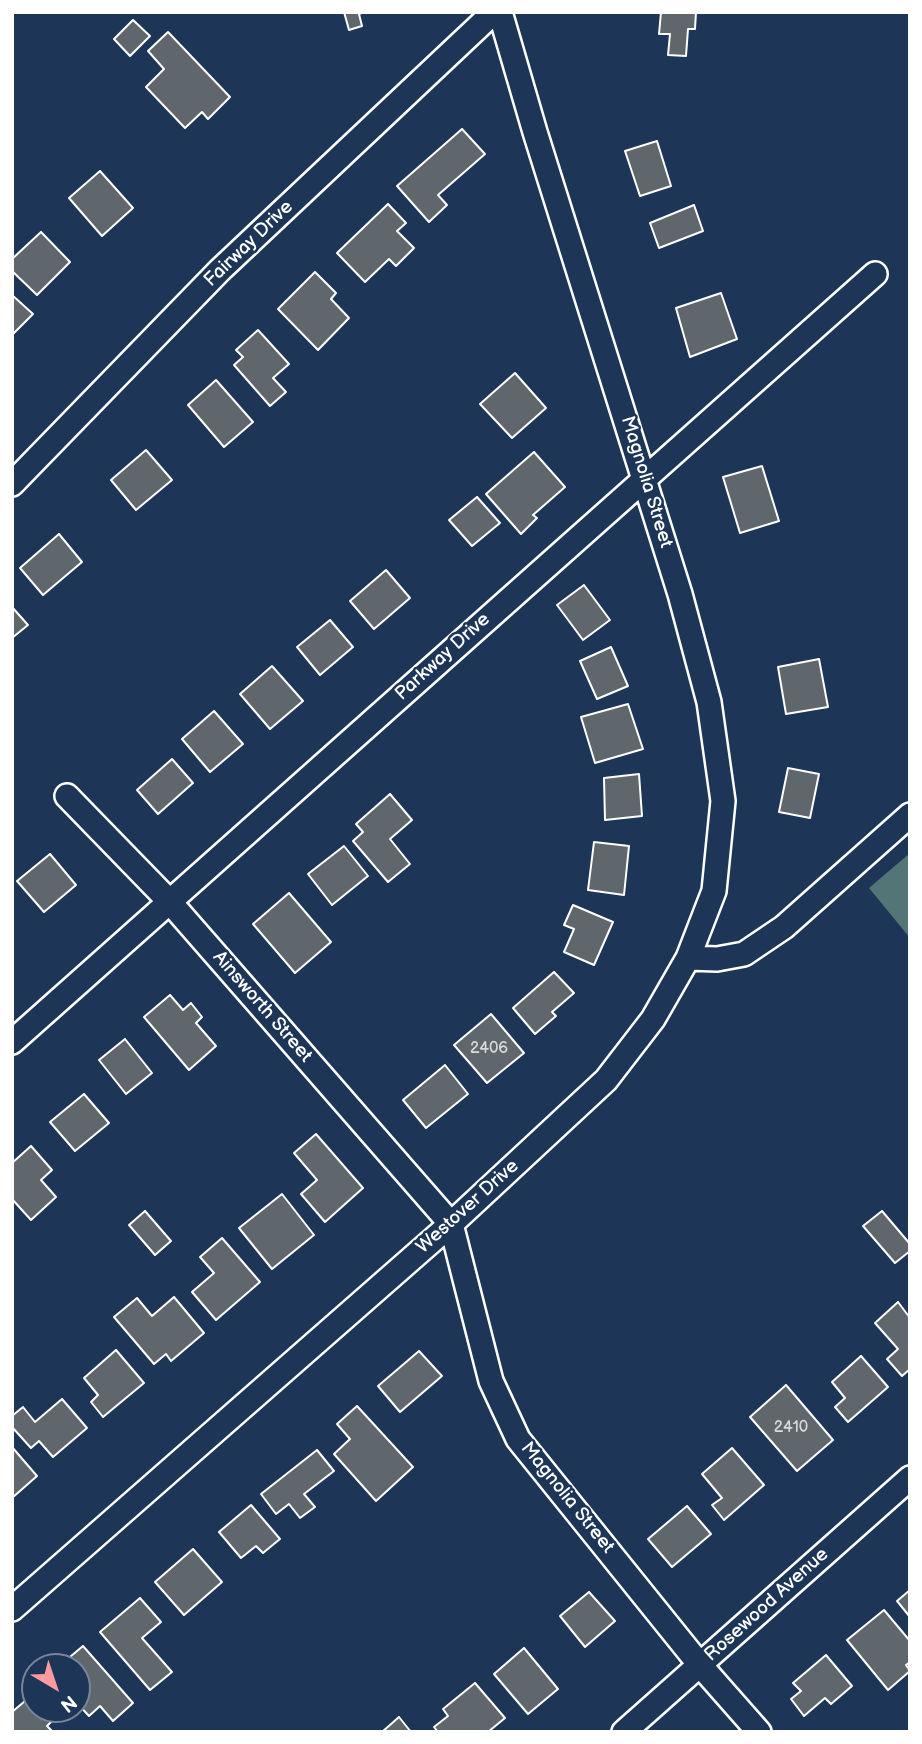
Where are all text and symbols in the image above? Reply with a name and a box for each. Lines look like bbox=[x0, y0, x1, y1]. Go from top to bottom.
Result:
street label: Fairway Drive bbox=[200, 196, 298, 292]
street label: Magnolia Street bbox=[615, 413, 677, 551]
street label: Parkway Drive bbox=[391, 608, 495, 706]
street label: Ainsworth Street bbox=[207, 947, 317, 1067]
house number: 2406 bbox=[470, 1039, 508, 1059]
street label: Westover Drive bbox=[412, 1155, 524, 1259]
house number: 2410 bbox=[774, 1418, 808, 1438]
street label: Magnolia Street bbox=[515, 1438, 619, 1558]
street label: Rosewood Avenue bbox=[700, 1543, 834, 1667]
north arrow bbox=[21, 1653, 91, 1723]
text: N bbox=[55, 1690, 81, 1717]

